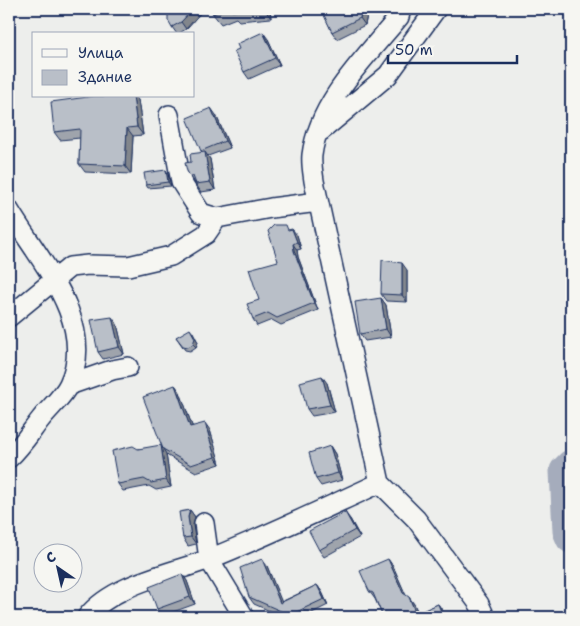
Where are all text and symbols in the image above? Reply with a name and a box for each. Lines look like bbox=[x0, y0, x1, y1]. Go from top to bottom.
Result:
legend bbox=[32, 32, 195, 98]
scale bar bbox=[388, 32, 516, 64]
text: 50 m bbox=[395, 40, 433, 60]
text: Улица bbox=[78, 43, 124, 63]
text: Здание bbox=[78, 67, 132, 87]
north arrow bbox=[32, 544, 82, 594]
text: С bbox=[42, 547, 59, 567]

